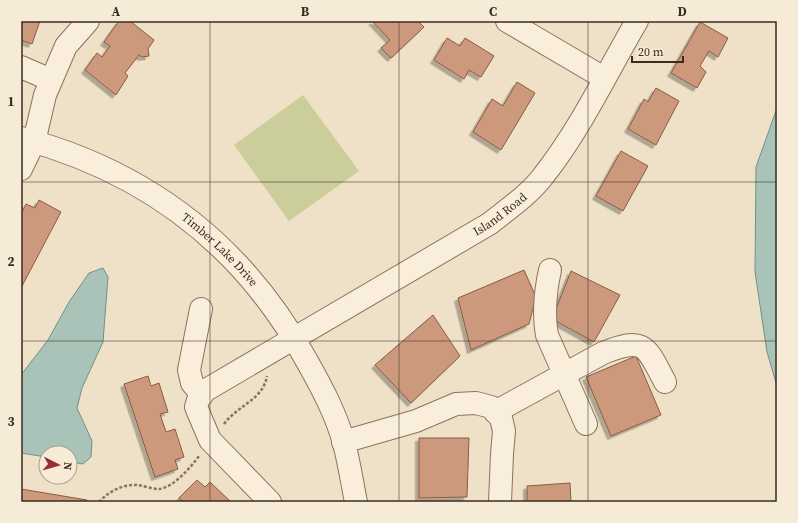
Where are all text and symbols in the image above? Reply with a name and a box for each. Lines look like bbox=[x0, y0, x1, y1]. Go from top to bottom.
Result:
text: A bbox=[112, 3, 121, 20]
text: B bbox=[301, 3, 310, 20]
text: C bbox=[489, 3, 497, 20]
text: D bbox=[677, 3, 687, 20]
scale bar bbox=[632, 38, 683, 64]
text: 20 m bbox=[638, 44, 664, 60]
text: 1 bbox=[7, 93, 15, 110]
street label: Island Road bbox=[470, 189, 530, 240]
street label: Timber Lake Drive bbox=[178, 209, 261, 290]
text: 2 bbox=[7, 253, 15, 270]
text: 3 bbox=[7, 413, 15, 430]
north arrow bbox=[38, 445, 78, 485]
text: N bbox=[60, 461, 75, 471]

